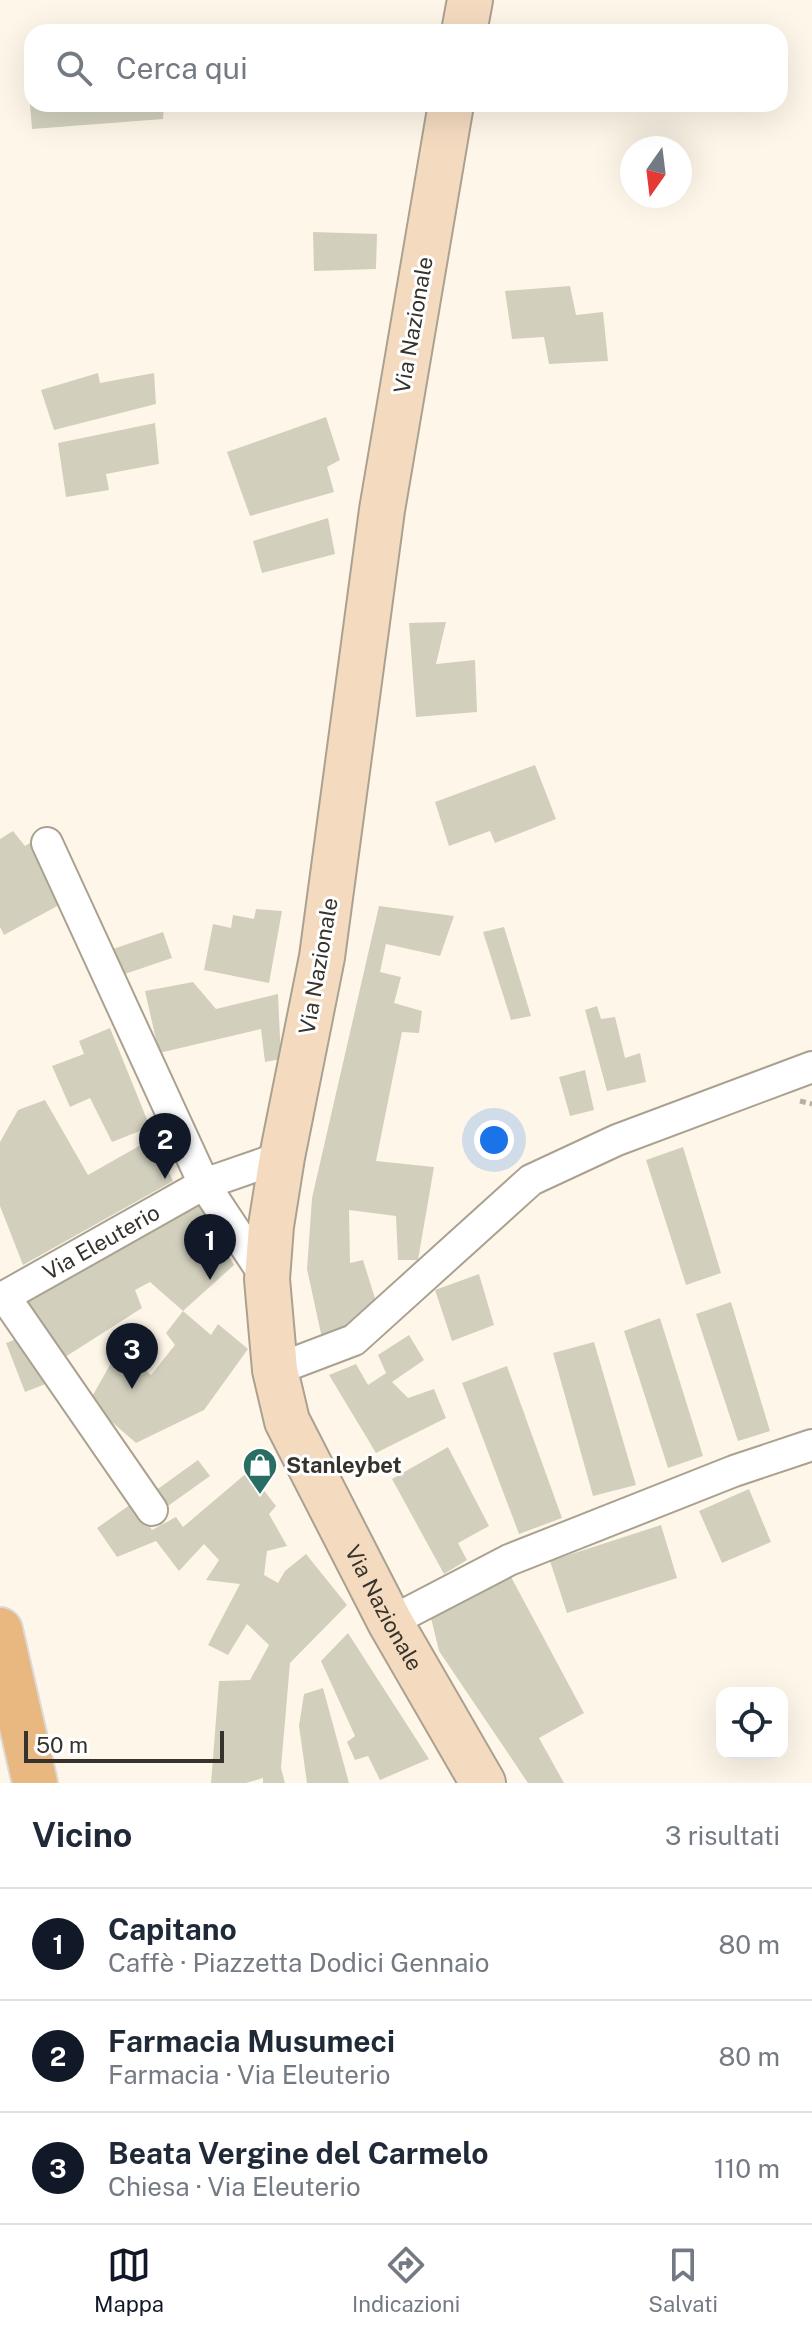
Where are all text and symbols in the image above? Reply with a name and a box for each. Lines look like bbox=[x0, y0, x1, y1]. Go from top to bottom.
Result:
search box bbox=[24, 24, 788, 112]
icon: search bbox=[52, 46, 96, 90]
text: Cerca qui bbox=[116, 50, 248, 86]
north arrow bbox=[620, 136, 692, 208]
street label: Via Nazionale bbox=[388, 255, 438, 395]
street label: Via Nazionale bbox=[293, 896, 343, 1036]
pin: 2 bbox=[139, 1113, 191, 1179]
your location bbox=[474, 1120, 514, 1160]
street label: Via Eleuterio bbox=[38, 1199, 164, 1285]
pin: 1 bbox=[184, 1214, 236, 1280]
pin: 3 bbox=[106, 1323, 158, 1389]
shop icon: Stanleybet bbox=[241, 1446, 279, 1496]
place label: Stanleybet bbox=[286, 1452, 402, 1478]
street label: Via Nazionale bbox=[340, 1541, 428, 1675]
map controls bbox=[716, 1687, 788, 1759]
button: locate bbox=[716, 1687, 788, 1759]
scale bar bbox=[24, 1727, 224, 1763]
text: 50 m bbox=[36, 1732, 88, 1758]
text: Vicino bbox=[32, 1815, 132, 1855]
text: 3 risultati bbox=[665, 1820, 780, 1851]
text: Capitano bbox=[108, 1911, 237, 1947]
text: 1 bbox=[52, 1929, 64, 1960]
text: 80 m bbox=[719, 1929, 780, 1960]
text: Caffè · Piazzetta Dodici Gennaio bbox=[108, 1947, 489, 1978]
text: Farmacia Musumeci bbox=[108, 2023, 395, 2059]
text: 2 bbox=[50, 2041, 66, 2072]
text: 80 m bbox=[719, 2041, 780, 2072]
text: Farmacia · Via Eleuterio bbox=[108, 2059, 390, 2090]
text: Beata Vergine del Carmelo bbox=[108, 2135, 489, 2171]
text: 3 bbox=[49, 2153, 67, 2184]
text: 110 m bbox=[714, 2153, 780, 2184]
text: Chiesa · Via Eleuterio bbox=[108, 2171, 361, 2202]
tab: Mappa bbox=[94, 2243, 164, 2317]
tab: Indicazioni bbox=[352, 2243, 460, 2317]
tab: Salvati bbox=[648, 2243, 718, 2317]

